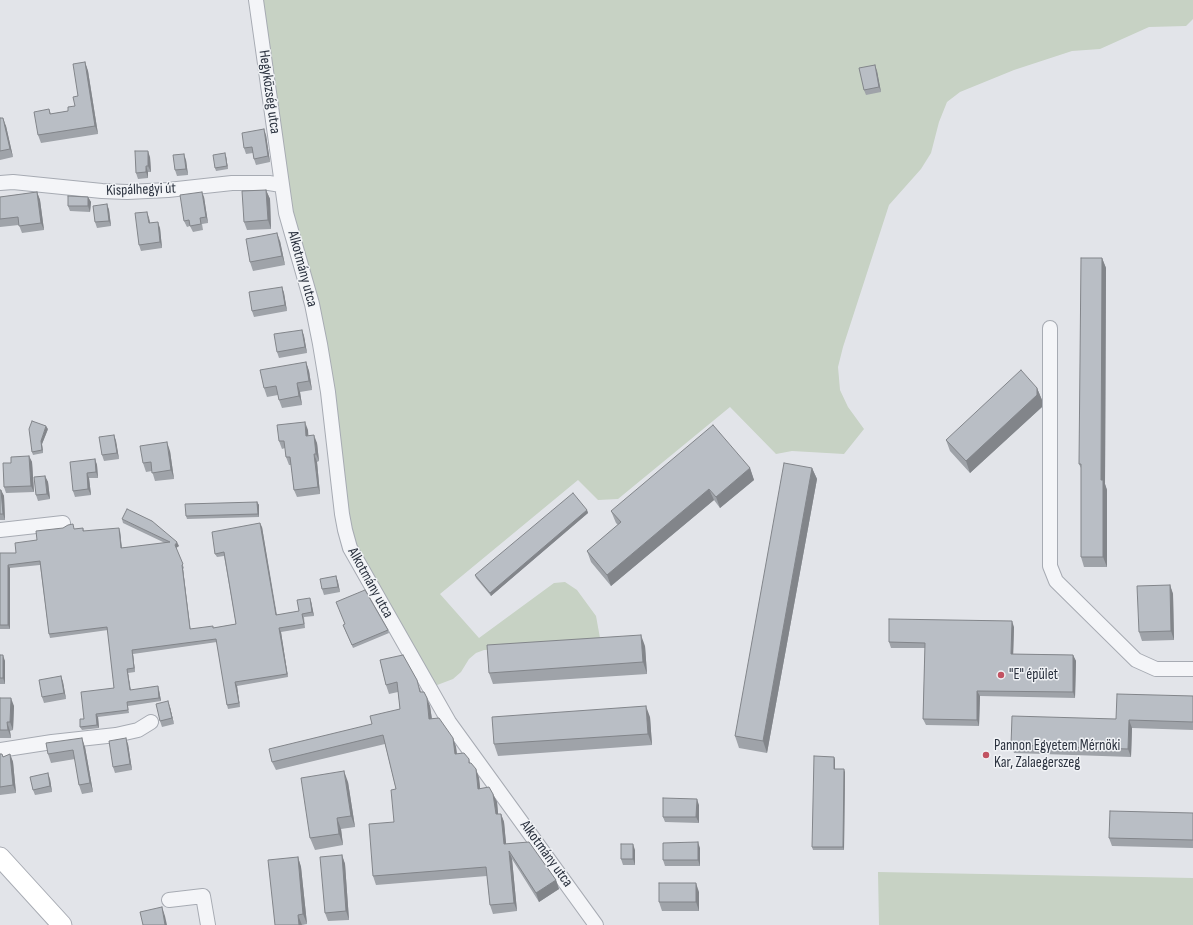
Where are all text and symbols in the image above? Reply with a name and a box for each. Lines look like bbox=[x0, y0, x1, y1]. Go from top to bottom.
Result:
street label: Hegyközség utca bbox=[254, 49, 284, 135]
street label: Kispálhegyi út bbox=[106, 180, 176, 200]
street label: Alkotmány utca bbox=[283, 229, 321, 309]
street label: Alkotmány utca bbox=[343, 545, 397, 621]
place label: "E" épület bbox=[1009, 666, 1058, 684]
marker: "E" épület bbox=[996, 670, 1006, 680]
place label: Pannon Egyetem Mérnöki Kar, Zalaegerszeg bbox=[994, 737, 1120, 772]
marker: Pannon Egyetem Mérnöki Kar, Zalaegerszeg bbox=[981, 750, 991, 760]
street label: Alkotmány utca bbox=[516, 817, 576, 891]

